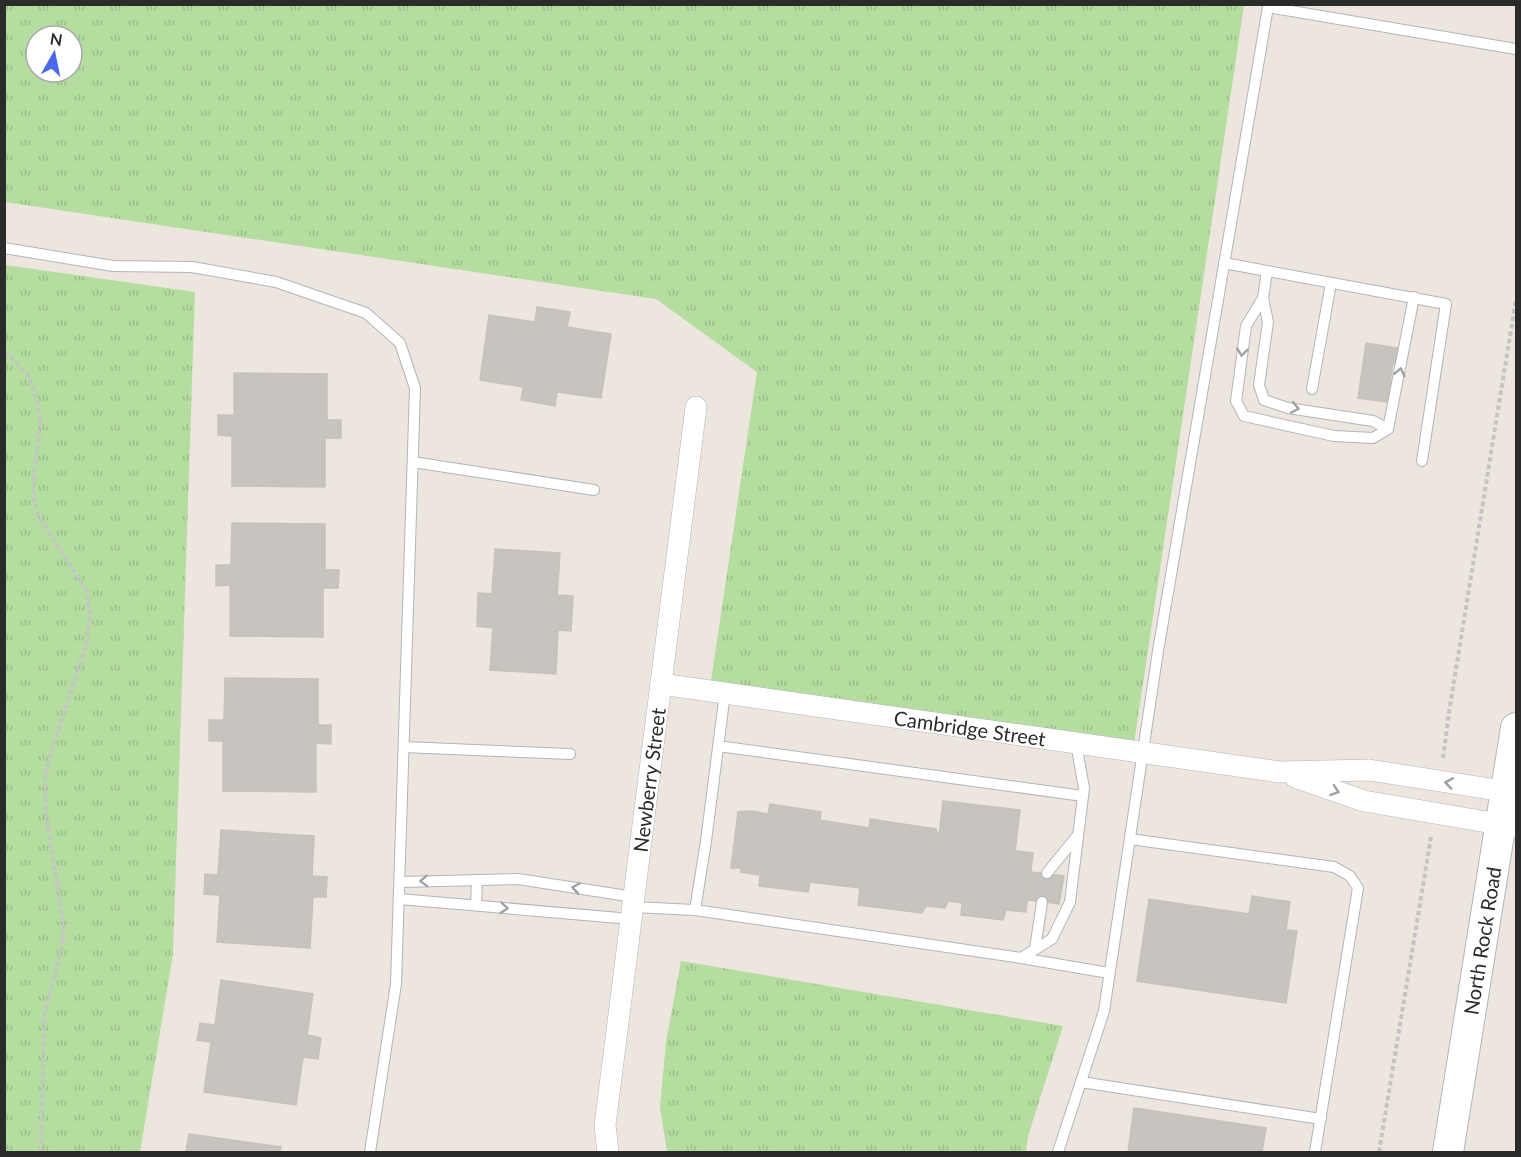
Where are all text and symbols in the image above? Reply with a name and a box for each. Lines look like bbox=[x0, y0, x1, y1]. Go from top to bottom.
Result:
north arrow bbox=[24, 24, 84, 84]
text: N bbox=[49, 28, 64, 49]
one-way arrow bbox=[1237, 347, 1249, 356]
one-way arrow bbox=[1393, 367, 1406, 377]
one-way arrow bbox=[1289, 401, 1299, 414]
street label: Cambridge Street bbox=[893, 705, 1047, 751]
street label: Newberry Street bbox=[628, 706, 670, 853]
one-way arrow bbox=[1444, 777, 1453, 789]
one-way arrow bbox=[1329, 784, 1340, 796]
street label: North Rock Road bbox=[1458, 865, 1506, 1016]
one-way arrow bbox=[420, 875, 429, 887]
one-way arrow bbox=[571, 882, 581, 894]
one-way arrow bbox=[500, 901, 509, 914]

